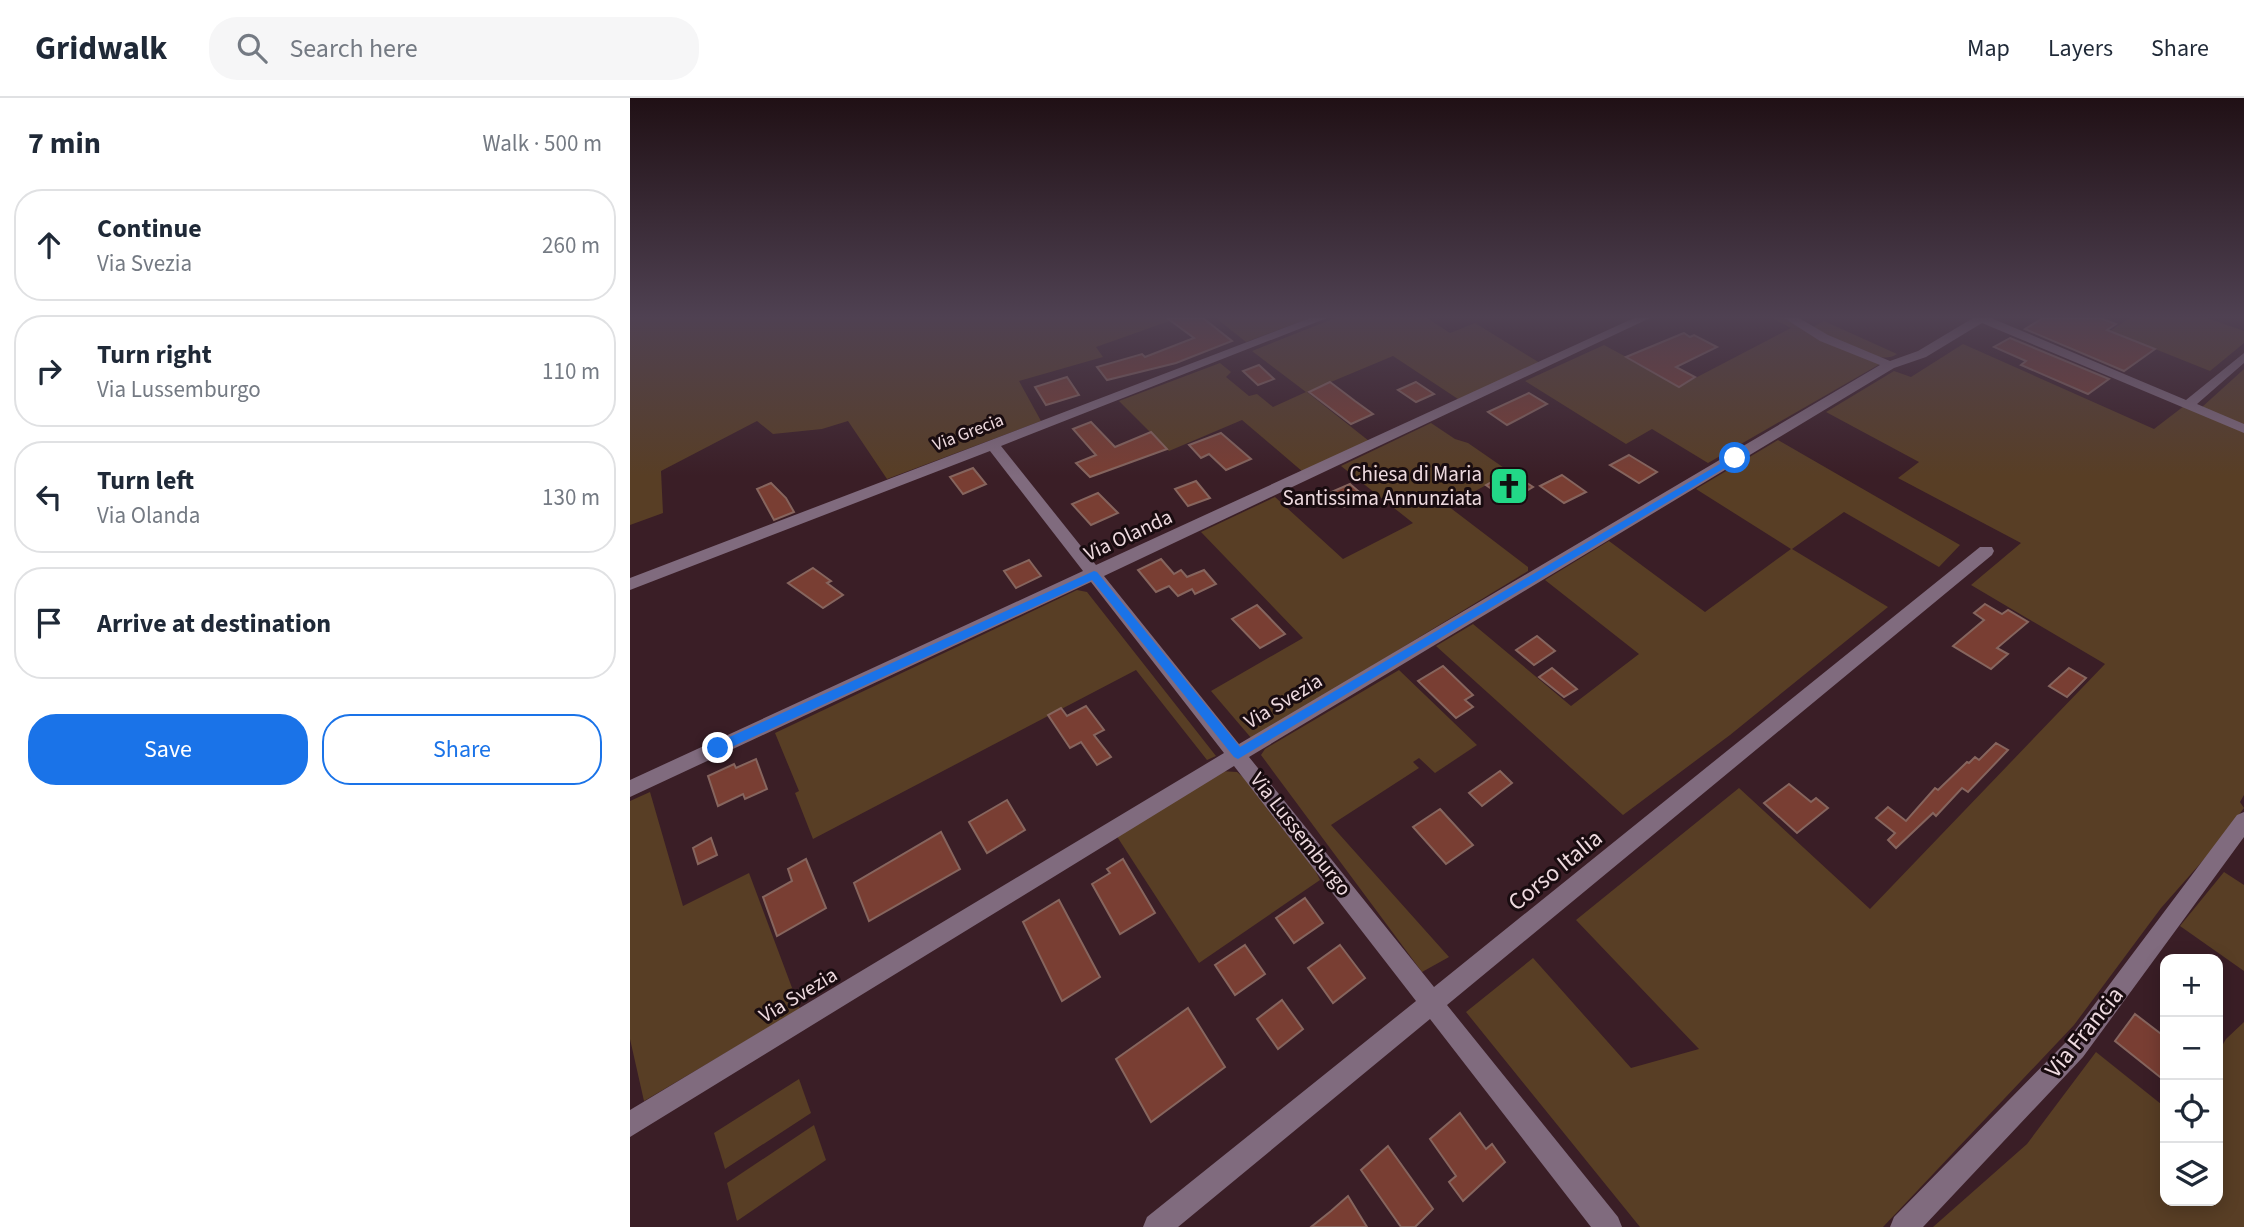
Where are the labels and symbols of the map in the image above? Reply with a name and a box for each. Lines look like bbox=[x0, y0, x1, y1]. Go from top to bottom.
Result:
street label: Via Grecia bbox=[929, 408, 1007, 457]
route start bbox=[1719, 442, 1750, 473]
place label: Chiesa di Maria Santissima Annunziata bbox=[1283, 459, 1482, 513]
church icon: Chiesa di Maria Santissima Annunziata bbox=[1488, 465, 1530, 507]
street label: Via Olanda bbox=[1079, 501, 1177, 569]
street label: Via Svezia bbox=[1238, 666, 1328, 736]
route end bbox=[702, 732, 733, 763]
street label: Via Lussemburgo bbox=[1243, 766, 1359, 902]
street label: Corso Italia bbox=[1500, 821, 1610, 920]
street label: Via Svezia bbox=[753, 960, 843, 1030]
street label: Via Francia bbox=[2037, 979, 2132, 1085]

